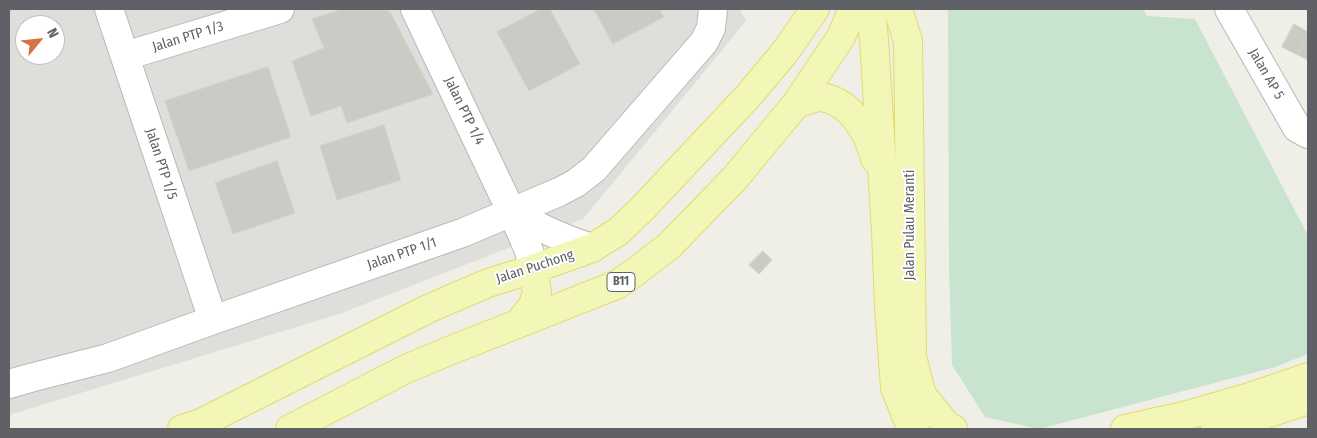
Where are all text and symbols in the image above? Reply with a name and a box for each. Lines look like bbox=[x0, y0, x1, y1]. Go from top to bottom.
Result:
north arrow bbox=[15, 15, 65, 65]
street label: Jalan PTP 1/3 bbox=[150, 18, 226, 56]
text: N bbox=[43, 25, 62, 41]
street label: Jalan AP 5 bbox=[1245, 46, 1287, 102]
street label: Jalan PTP 1/4 bbox=[440, 74, 488, 148]
street label: Jalan PTP 1/5 bbox=[142, 126, 180, 202]
street label: Jalan Pulau Meranti bbox=[902, 170, 918, 280]
street label: Jalan PTP 1/1 bbox=[365, 234, 439, 274]
street label: Jalan Puchong bbox=[494, 247, 576, 287]
road number: B11 bbox=[607, 272, 635, 292]

